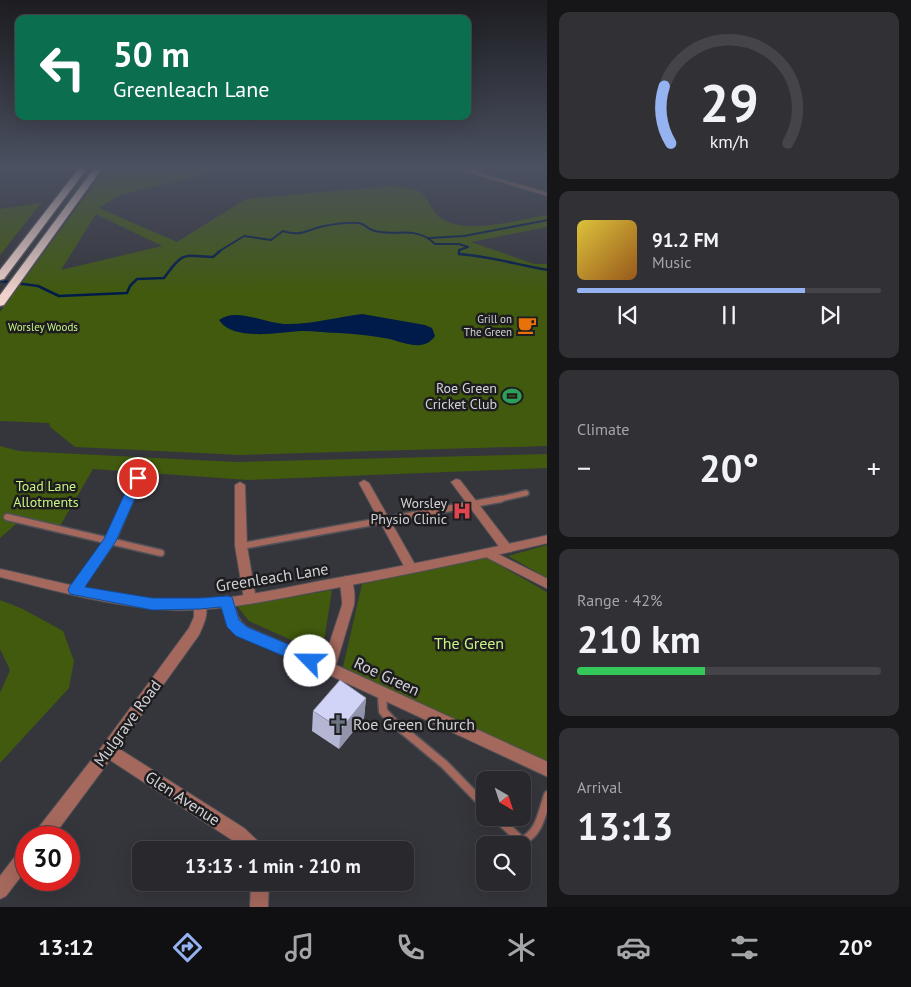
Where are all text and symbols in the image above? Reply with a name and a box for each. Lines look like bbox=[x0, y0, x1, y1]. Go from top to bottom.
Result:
text: 50 m bbox=[113, 31, 190, 77]
icon: left bbox=[30, 35, 95, 100]
text: 29 bbox=[700, 69, 758, 136]
text: Greenleach Lane bbox=[113, 75, 270, 103]
text: km/h bbox=[709, 130, 749, 153]
text: 91.2 FM bbox=[652, 228, 719, 252]
text: Music bbox=[652, 252, 692, 272]
icon: previous bbox=[614, 301, 642, 329]
icon: pause bbox=[715, 301, 743, 329]
icon: next bbox=[816, 301, 844, 329]
place label: Grill on The Green bbox=[464, 312, 512, 339]
cafe icon: Grill on The Green bbox=[516, 314, 538, 336]
park label: Worsley Woods bbox=[8, 320, 78, 334]
place label: Roe Green Cricket Club bbox=[425, 379, 497, 413]
sports icon: Roe Green Cricket Club bbox=[501, 385, 523, 407]
text: Climate bbox=[577, 419, 629, 439]
text: 20° bbox=[699, 443, 759, 492]
text: − bbox=[577, 449, 591, 486]
text: + bbox=[867, 449, 881, 486]
pin bbox=[117, 457, 159, 499]
icon: arrive bbox=[124, 464, 152, 492]
park label: Toad Lane Allotments bbox=[13, 477, 79, 511]
place label: Worsley Physio Clinic bbox=[371, 494, 447, 528]
hospital icon: Worsley Physio Clinic bbox=[451, 500, 473, 522]
street label: Greenleach Lane bbox=[214, 558, 330, 596]
text: Range · 42% bbox=[577, 590, 662, 610]
text: 210 km bbox=[577, 614, 701, 663]
park label: The Green bbox=[434, 633, 504, 653]
position arrow bbox=[283, 634, 335, 686]
street label: Roe Green bbox=[351, 652, 423, 700]
street label: Mulgrave Road bbox=[89, 676, 165, 770]
church icon: Roe Green Church bbox=[327, 713, 349, 735]
place label: Roe Green Church bbox=[353, 714, 475, 734]
street label: Glen Avenue bbox=[142, 766, 224, 830]
north arrow bbox=[476, 771, 531, 826]
map controls bbox=[476, 771, 531, 891]
text: Arrival bbox=[577, 777, 622, 797]
text: 13:13 bbox=[577, 801, 673, 850]
speed limit sign: 30 bbox=[15, 826, 80, 891]
button: search bbox=[476, 836, 531, 891]
text: 13:13 · 1 min · 210 m bbox=[185, 854, 361, 878]
icon: directions bbox=[170, 930, 205, 965]
icon: music bbox=[282, 930, 317, 965]
icon: phone bbox=[393, 930, 428, 965]
icon: climate bbox=[504, 930, 539, 965]
icon: car bbox=[616, 930, 651, 965]
icon: filters bbox=[727, 930, 762, 965]
text: 13:12 bbox=[38, 933, 94, 961]
text: 20° bbox=[838, 933, 873, 961]

